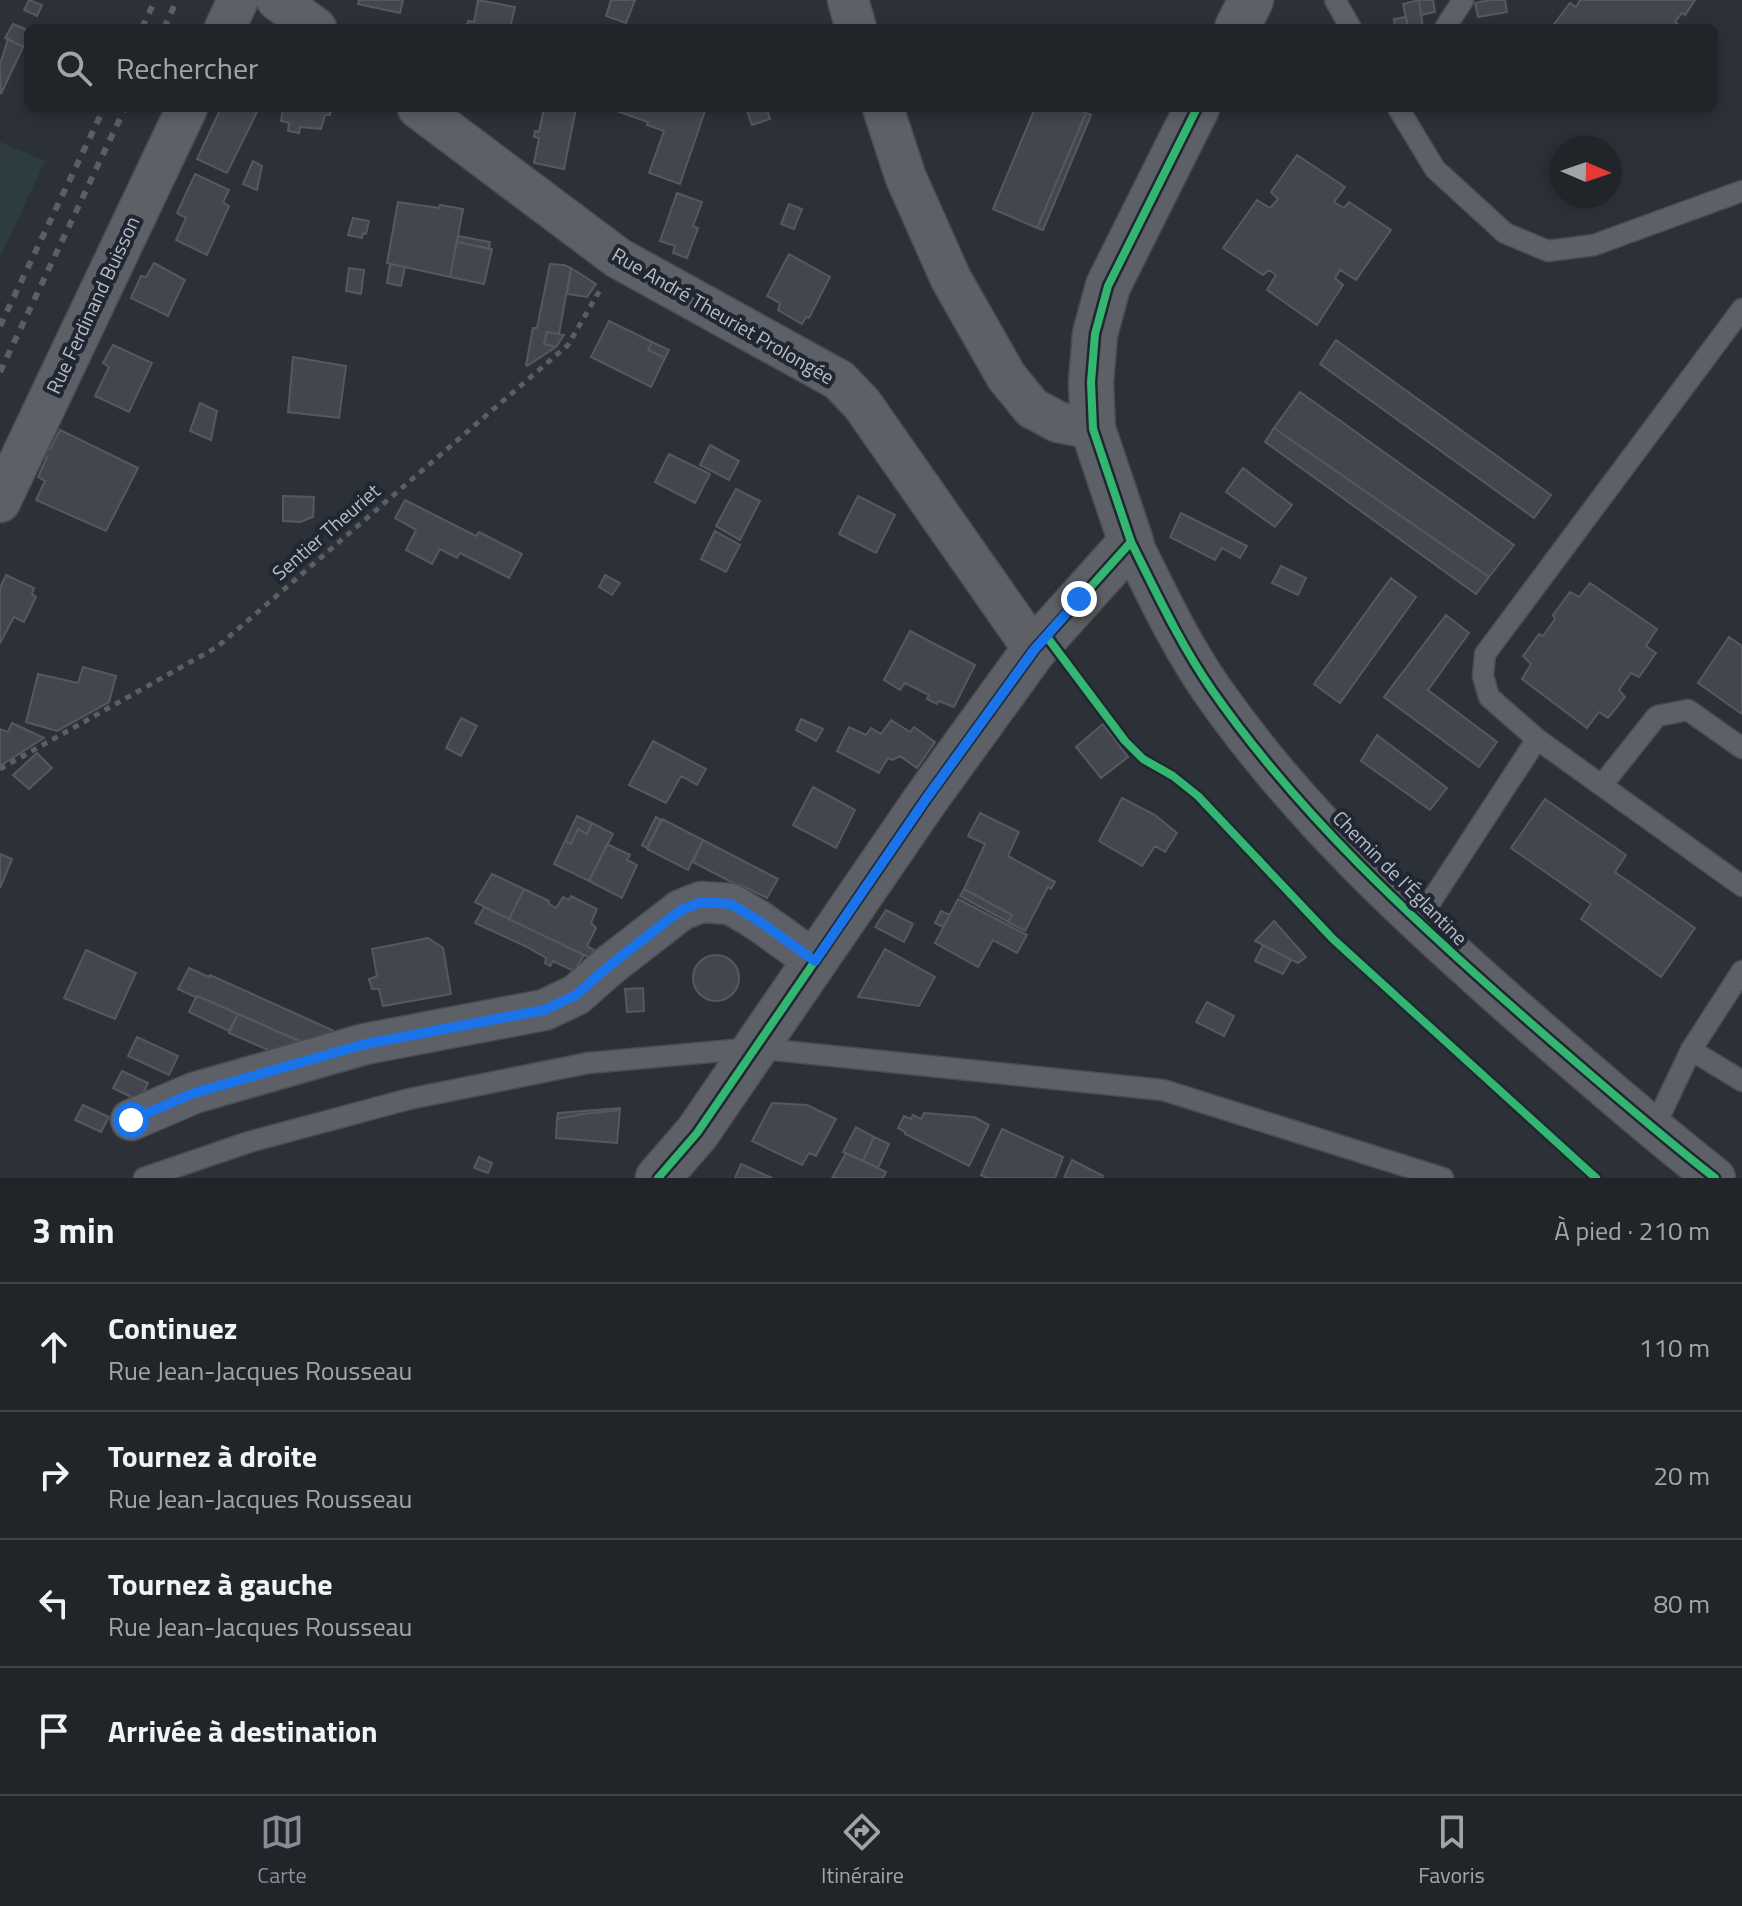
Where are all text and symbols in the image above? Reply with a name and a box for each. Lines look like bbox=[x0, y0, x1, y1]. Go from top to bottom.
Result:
search box bbox=[24, 24, 1718, 112]
text: Rechercher bbox=[116, 45, 259, 91]
icon: search bbox=[52, 46, 96, 90]
north arrow bbox=[1550, 136, 1622, 208]
street label: Rue Ferdinand Buisson bbox=[38, 211, 147, 399]
street label: Rue André Theuriet Prolongée bbox=[606, 239, 840, 392]
street label: Sentier Theuriet bbox=[265, 476, 387, 588]
route end bbox=[1061, 581, 1097, 617]
street label: Chemin de l'Églantine bbox=[1326, 803, 1475, 952]
route start bbox=[113, 1102, 149, 1138]
text: 3 min bbox=[32, 1204, 115, 1256]
text: À pied · 210 m bbox=[1554, 1211, 1710, 1250]
text: Continuez bbox=[108, 1305, 237, 1351]
icon: ahead bbox=[32, 1325, 76, 1369]
text: 110 m bbox=[1639, 1328, 1710, 1367]
text: Rue Jean-Jacques Rousseau bbox=[108, 1351, 412, 1390]
text: Tournez à droite bbox=[108, 1433, 317, 1479]
icon: right bbox=[32, 1453, 76, 1497]
text: 20 m bbox=[1653, 1456, 1710, 1495]
text: Rue Jean-Jacques Rousseau bbox=[108, 1479, 412, 1518]
text: Tournez à gauche bbox=[108, 1561, 333, 1607]
icon: left bbox=[32, 1581, 76, 1625]
text: 80 m bbox=[1653, 1584, 1710, 1623]
text: Rue Jean-Jacques Rousseau bbox=[108, 1607, 412, 1646]
text: Arrivée à destination bbox=[108, 1708, 378, 1754]
icon: arrive bbox=[32, 1709, 76, 1753]
tab: Carte bbox=[257, 1810, 307, 1892]
tab: Itinéraire bbox=[821, 1810, 904, 1892]
tab: Favoris bbox=[1418, 1810, 1485, 1892]

